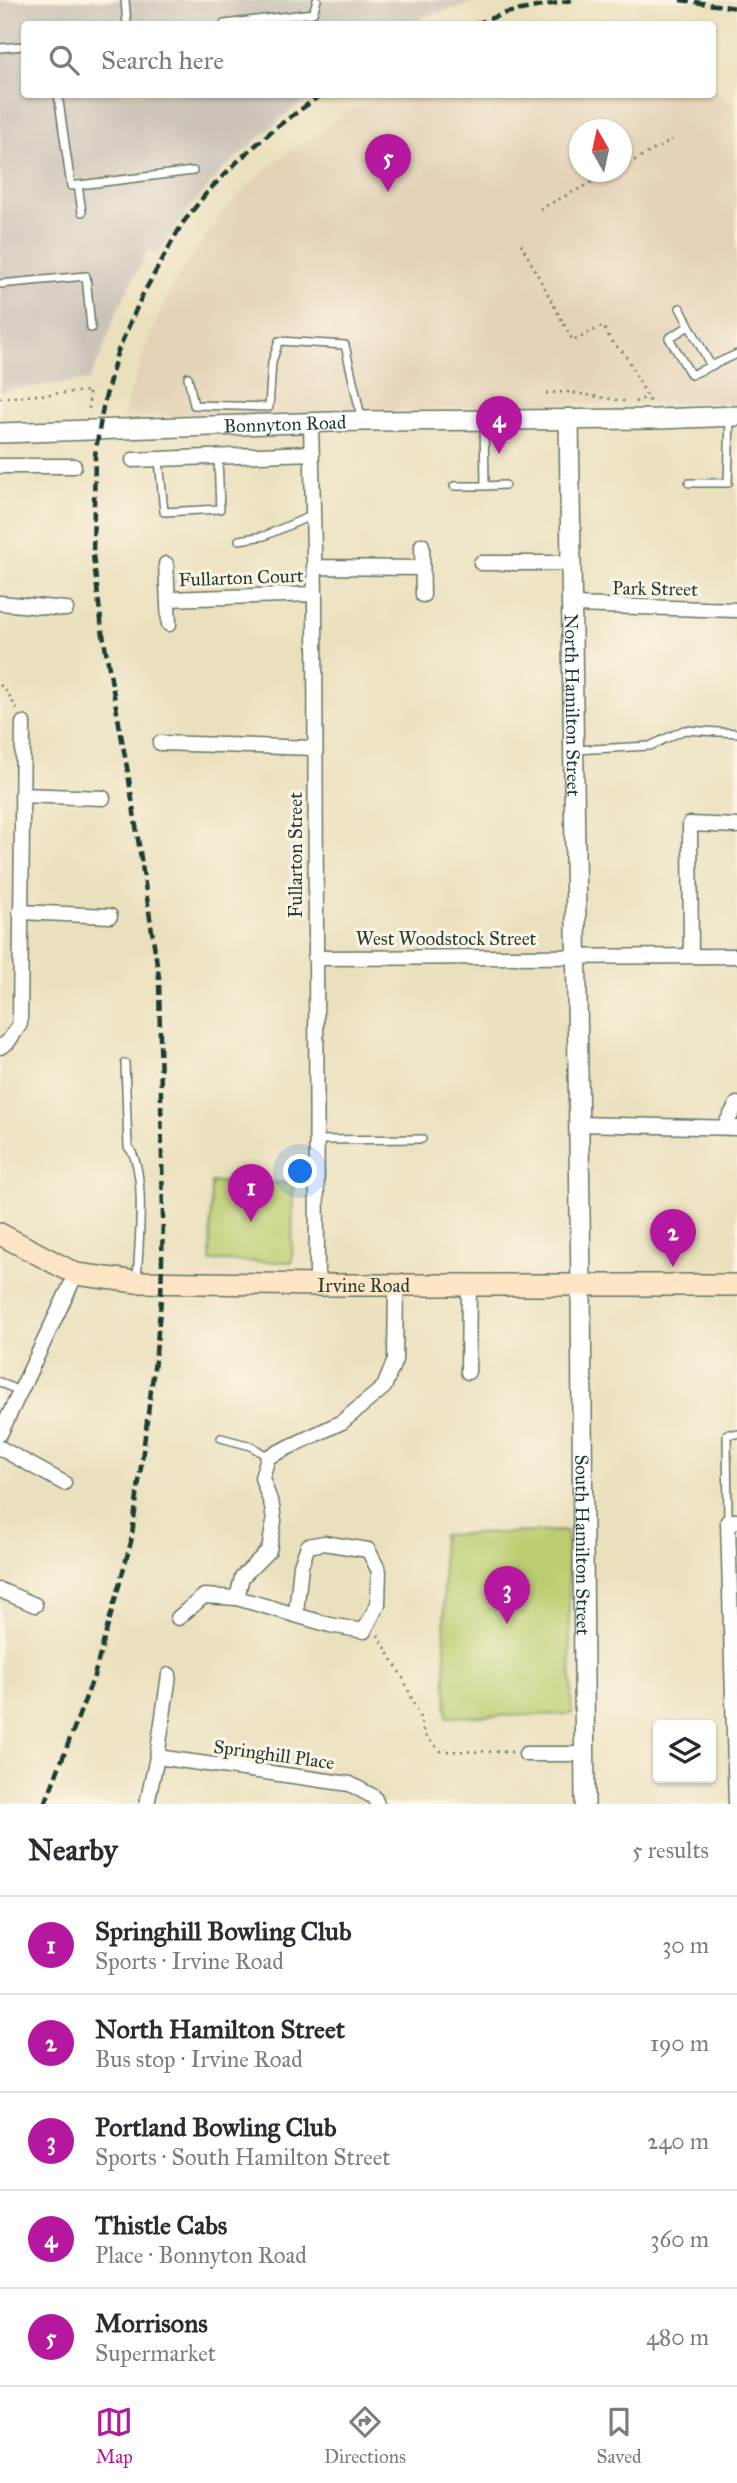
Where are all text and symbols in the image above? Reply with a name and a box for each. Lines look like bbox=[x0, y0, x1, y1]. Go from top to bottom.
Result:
search box bbox=[21, 21, 716, 98]
icon: search bbox=[45, 41, 83, 79]
text: Search here bbox=[101, 44, 224, 76]
north arrow bbox=[569, 119, 632, 182]
pin: 5 bbox=[365, 134, 411, 192]
pin: 4 bbox=[476, 396, 522, 454]
street label: Bonnyton Road bbox=[223, 411, 347, 438]
street label: Fullarton Court bbox=[178, 564, 304, 591]
street label: Park Street bbox=[612, 576, 698, 601]
street label: North Hamilton Street bbox=[560, 613, 585, 797]
street label: Fullarton Street bbox=[284, 792, 307, 918]
street label: West Woodstock Street bbox=[356, 927, 537, 950]
your location bbox=[283, 1154, 317, 1188]
pin: 1 bbox=[228, 1164, 274, 1222]
pin: 2 bbox=[650, 1209, 696, 1267]
street label: Irvine Road bbox=[317, 1274, 410, 1297]
street label: South Hamilton Street bbox=[570, 1454, 595, 1636]
pin: 3 bbox=[484, 1566, 530, 1624]
map controls bbox=[653, 1720, 716, 1783]
button: layers bbox=[653, 1720, 716, 1783]
street label: Springhill Place bbox=[212, 1735, 336, 1775]
text: Nearby bbox=[28, 1832, 118, 1868]
text: 5 results bbox=[632, 1836, 709, 1864]
text: Springhill Bowling Club bbox=[95, 1915, 352, 1947]
text: 1 bbox=[46, 1931, 56, 1959]
text: 30 m bbox=[662, 1931, 709, 1959]
text: Sports · Irvine Road bbox=[95, 1947, 284, 1975]
text: North Hamilton Street bbox=[95, 2013, 345, 2045]
text: 2 bbox=[45, 2029, 57, 2057]
text: 190 m bbox=[650, 2029, 709, 2057]
text: Bus stop · Irvine Road bbox=[95, 2045, 303, 2073]
text: Portland Bowling Club bbox=[95, 2111, 337, 2143]
text: 3 bbox=[46, 2127, 56, 2155]
text: 240 m bbox=[647, 2127, 709, 2155]
text: Sports · South Hamilton Street bbox=[95, 2143, 391, 2171]
text: Thistle Cabs bbox=[95, 2209, 227, 2241]
text: 4 bbox=[45, 2225, 57, 2253]
text: 360 m bbox=[650, 2225, 709, 2253]
text: Place · Bonnyton Road bbox=[95, 2241, 307, 2269]
text: Morrisons bbox=[95, 2307, 208, 2339]
text: 5 bbox=[46, 2323, 56, 2351]
text: 480 m bbox=[646, 2323, 709, 2351]
text: Supermarket bbox=[95, 2339, 216, 2367]
tab: Map bbox=[95, 2403, 133, 2468]
tab: Directions bbox=[324, 2403, 406, 2468]
tab: Saved bbox=[597, 2403, 642, 2468]

